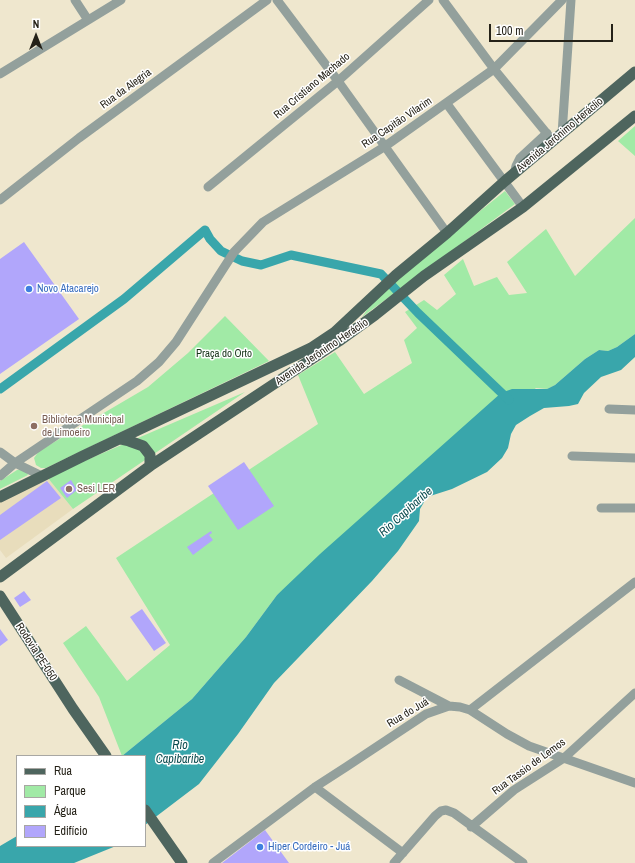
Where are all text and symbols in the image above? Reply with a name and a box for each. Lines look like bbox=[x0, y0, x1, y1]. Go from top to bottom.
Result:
north arrow bbox=[16, 16, 56, 56]
scale bar bbox=[491, 16, 615, 42]
text: N bbox=[33, 17, 39, 31]
text: 100 m bbox=[496, 23, 523, 39]
street label: Rua Cristiano Machado bbox=[271, 50, 353, 122]
street label: Rua da Alegria bbox=[98, 66, 154, 112]
street label: Rua Capitão Vilarim bbox=[359, 95, 435, 151]
street label: Avenida Jerônimo Heráclio bbox=[514, 95, 606, 175]
place label: Novo Atacarejo bbox=[37, 282, 99, 296]
marker: Novo Atacarejo bbox=[24, 284, 34, 294]
street label: Avenida Jerônimo Heráclio bbox=[273, 316, 371, 388]
park label: Praça do Orto bbox=[196, 347, 252, 361]
place label: Biblioteca Municipal de Limoeiro bbox=[42, 413, 124, 439]
marker: Biblioteca Municipal de Limoeiro bbox=[29, 421, 39, 431]
place label: Sesi LER bbox=[77, 482, 115, 496]
marker: Sesi LER bbox=[64, 484, 74, 494]
water label: Rio Capibaribe bbox=[376, 484, 436, 540]
street label: Rodovia PE-050 bbox=[12, 621, 60, 683]
street label: Rua do Juá bbox=[385, 695, 431, 731]
street label: Rua Tassio de Lemos bbox=[490, 736, 568, 798]
water label: Rio Capibaribe bbox=[156, 739, 204, 767]
legend bbox=[16, 755, 146, 847]
text: Rua bbox=[54, 763, 72, 779]
text: Parque bbox=[54, 783, 86, 799]
text: Água bbox=[54, 803, 77, 819]
text: Edifício bbox=[54, 823, 87, 839]
place label: Hiper Cordeiro - Juá bbox=[268, 840, 350, 854]
marker: Hiper Cordeiro - Juá bbox=[255, 842, 265, 852]

